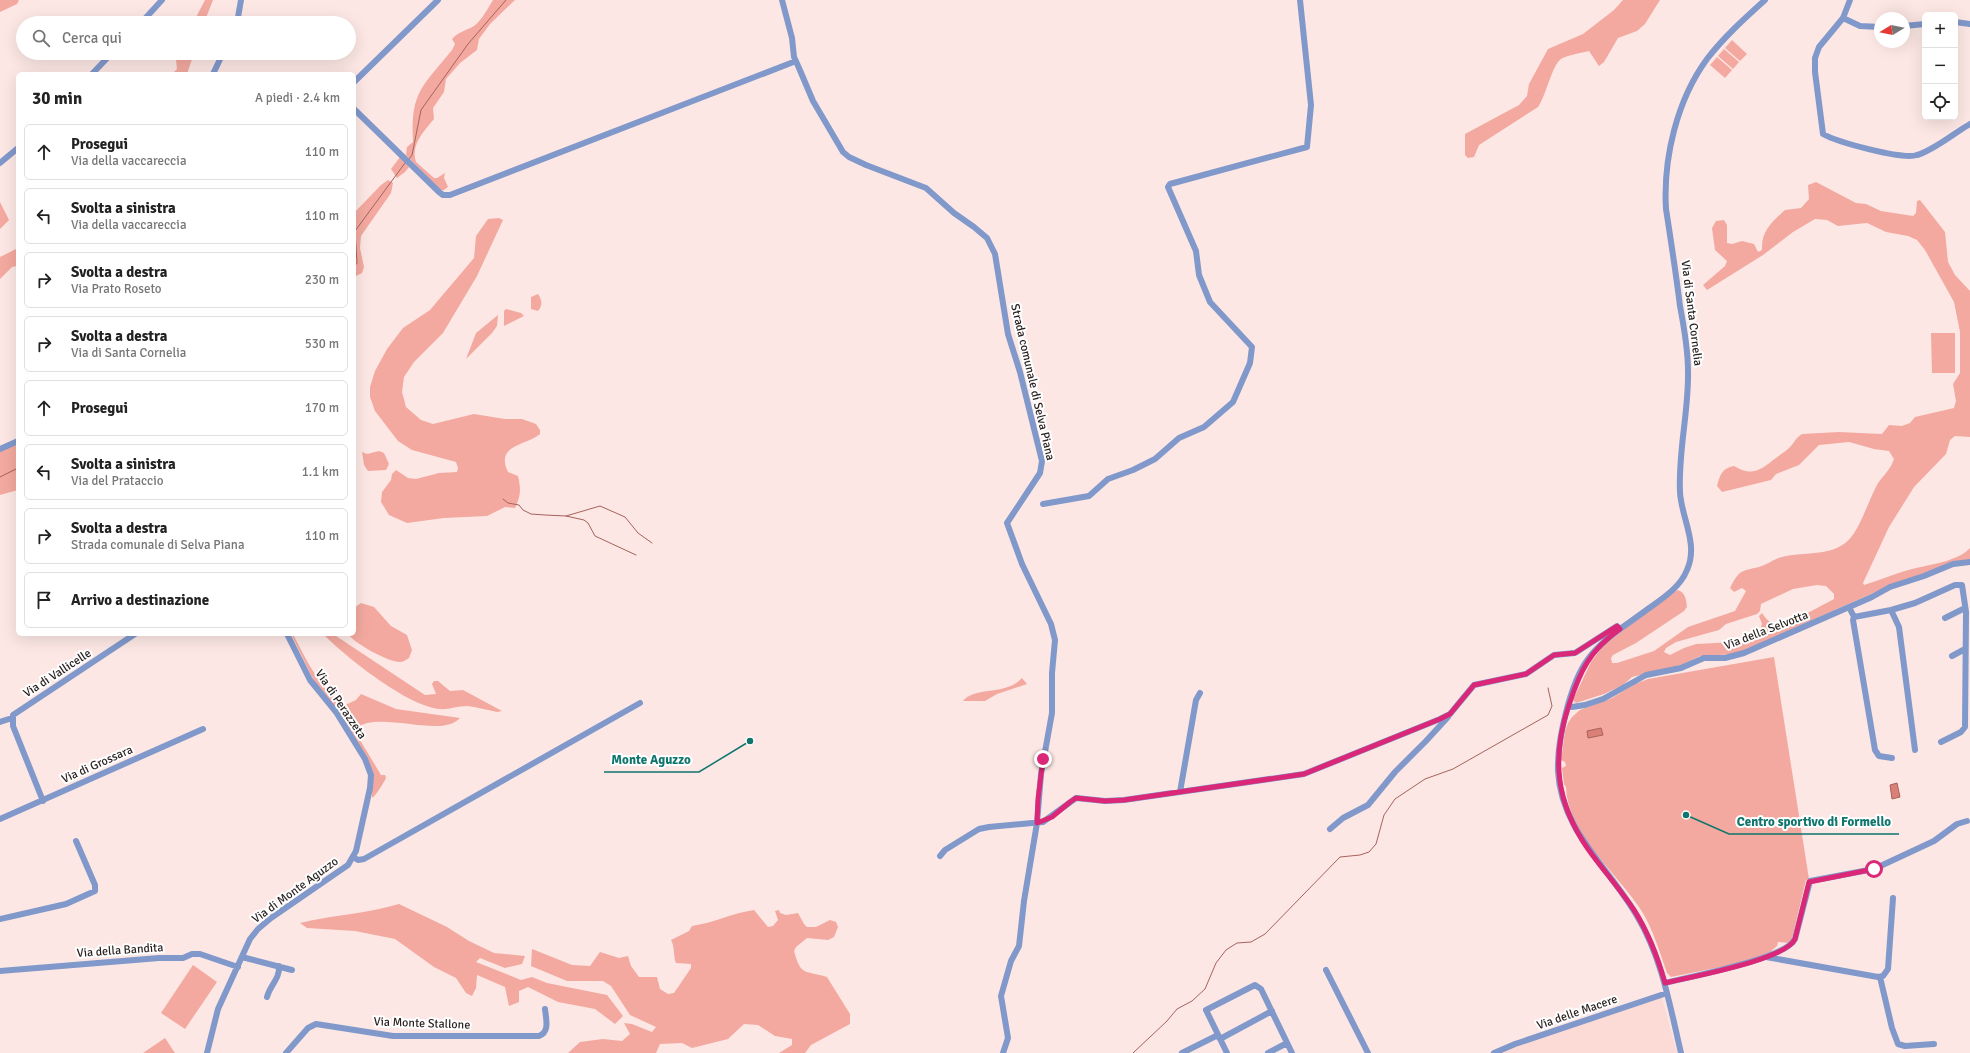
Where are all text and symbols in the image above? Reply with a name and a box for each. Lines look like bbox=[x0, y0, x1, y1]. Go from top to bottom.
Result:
north arrow bbox=[1874, 12, 1910, 48]
map controls bbox=[1922, 12, 1958, 120]
button: + bbox=[1922, 12, 1958, 48]
search box bbox=[16, 16, 356, 60]
icon: search bbox=[30, 27, 52, 49]
text: Cerca qui bbox=[62, 29, 122, 47]
button: − bbox=[1922, 48, 1958, 84]
button: locate bbox=[1922, 84, 1958, 120]
text: 30 min bbox=[32, 88, 82, 109]
text: A piedi · 2.4 km bbox=[255, 90, 340, 106]
text: Prosegui bbox=[71, 135, 128, 153]
icon: ahead bbox=[33, 141, 55, 163]
text: 110 m bbox=[305, 144, 339, 160]
text: Via della vaccareccia bbox=[71, 153, 186, 169]
text: Svolta a sinistra bbox=[71, 199, 176, 217]
icon: left bbox=[33, 205, 55, 227]
text: 110 m bbox=[305, 208, 339, 224]
text: Via della vaccareccia bbox=[71, 217, 186, 233]
street label: Via di Santa Cornelia bbox=[1678, 259, 1705, 367]
text: Svolta a destra bbox=[71, 263, 167, 281]
icon: right bbox=[33, 269, 55, 291]
text: 230 m bbox=[305, 272, 339, 288]
text: Via Prato Roseto bbox=[71, 281, 162, 297]
street label: Strada comunale di Selva Piana bbox=[1007, 302, 1058, 462]
text: Svolta a destra bbox=[71, 327, 167, 345]
icon: right bbox=[33, 333, 55, 355]
text: 530 m bbox=[305, 336, 339, 352]
text: Via di Santa Cornelia bbox=[71, 345, 186, 361]
icon: ahead bbox=[33, 397, 55, 419]
text: Prosegui bbox=[71, 399, 128, 417]
text: 170 m bbox=[305, 400, 339, 416]
text: Svolta a sinistra bbox=[71, 455, 176, 473]
icon: left bbox=[33, 461, 55, 483]
text: 1.1 km bbox=[302, 464, 339, 480]
text: Via del Prataccio bbox=[71, 473, 164, 489]
text: Svolta a destra bbox=[71, 519, 167, 537]
icon: right bbox=[33, 525, 55, 547]
text: 110 m bbox=[305, 528, 339, 544]
text: Strada comunale di Selva Piana bbox=[71, 537, 245, 553]
icon: arrive bbox=[33, 589, 55, 611]
text: Arrivo a destinazione bbox=[71, 591, 209, 609]
street label: Via della Selvotta bbox=[1722, 608, 1810, 653]
street label: Via di Vallicelle bbox=[20, 646, 94, 701]
street label: Via di Perazzeta bbox=[312, 667, 369, 742]
street label: Via di Grossara bbox=[59, 742, 135, 787]
callout: Monte Aguzzo bbox=[604, 747, 699, 772]
route end bbox=[1034, 750, 1052, 768]
text: Monte Aguzzo bbox=[611, 752, 691, 768]
callout: Centro sportivo di Formello bbox=[1729, 809, 1899, 834]
text: Centro sportivo di Formello bbox=[1737, 814, 1891, 830]
street label: Via di Monte Aguzzo bbox=[249, 854, 341, 927]
route start bbox=[1865, 860, 1883, 878]
street label: Via della Bandita bbox=[76, 940, 164, 961]
street label: Via delle Macere bbox=[1535, 992, 1619, 1033]
street label: Via Monte Stallone bbox=[373, 1014, 471, 1033]

